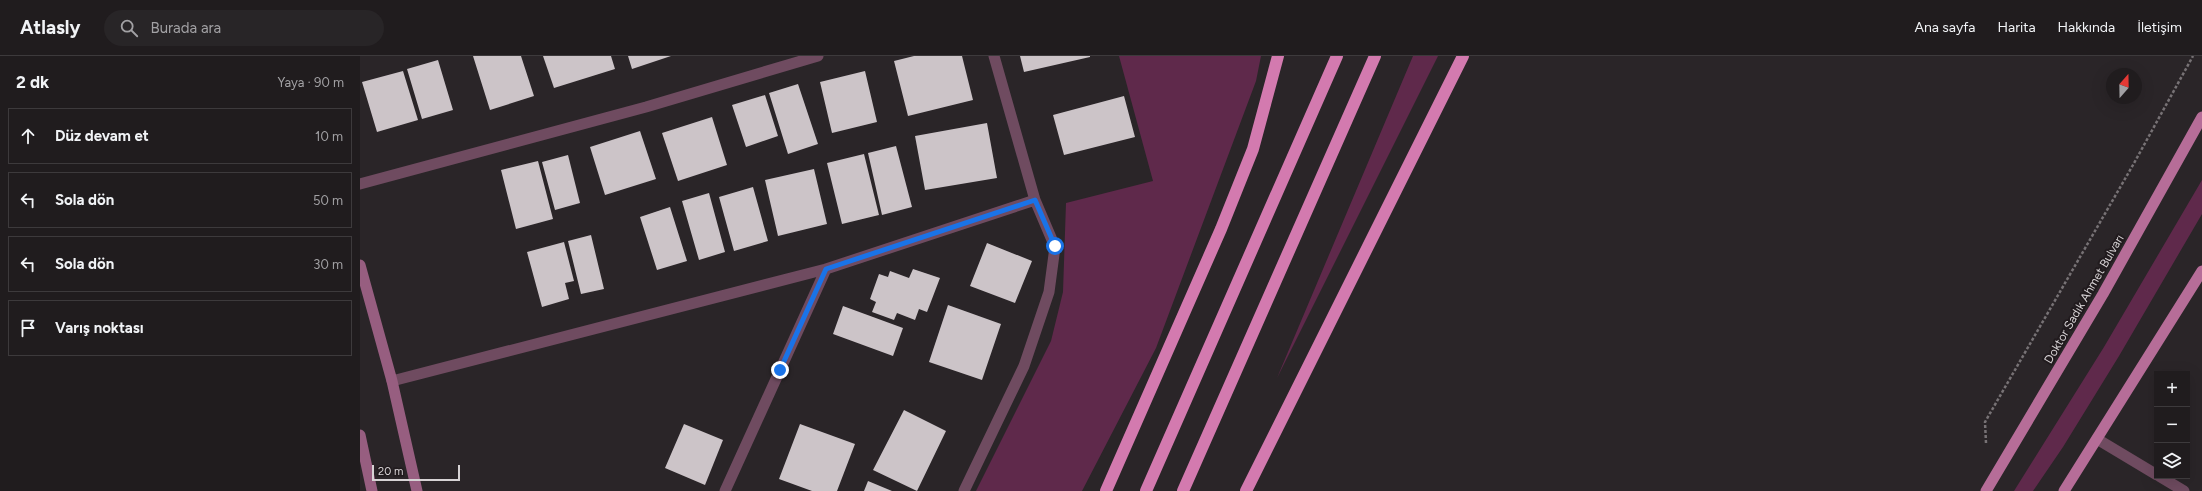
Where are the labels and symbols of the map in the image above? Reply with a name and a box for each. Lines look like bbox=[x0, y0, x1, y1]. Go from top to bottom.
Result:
north arrow bbox=[2106, 68, 2142, 104]
street label: Doktor Sadık Ahmet Bulvarı bbox=[2041, 232, 2127, 366]
route start bbox=[1046, 237, 1064, 255]
route end bbox=[771, 361, 789, 379]
scale bar bbox=[372, 463, 460, 482]

